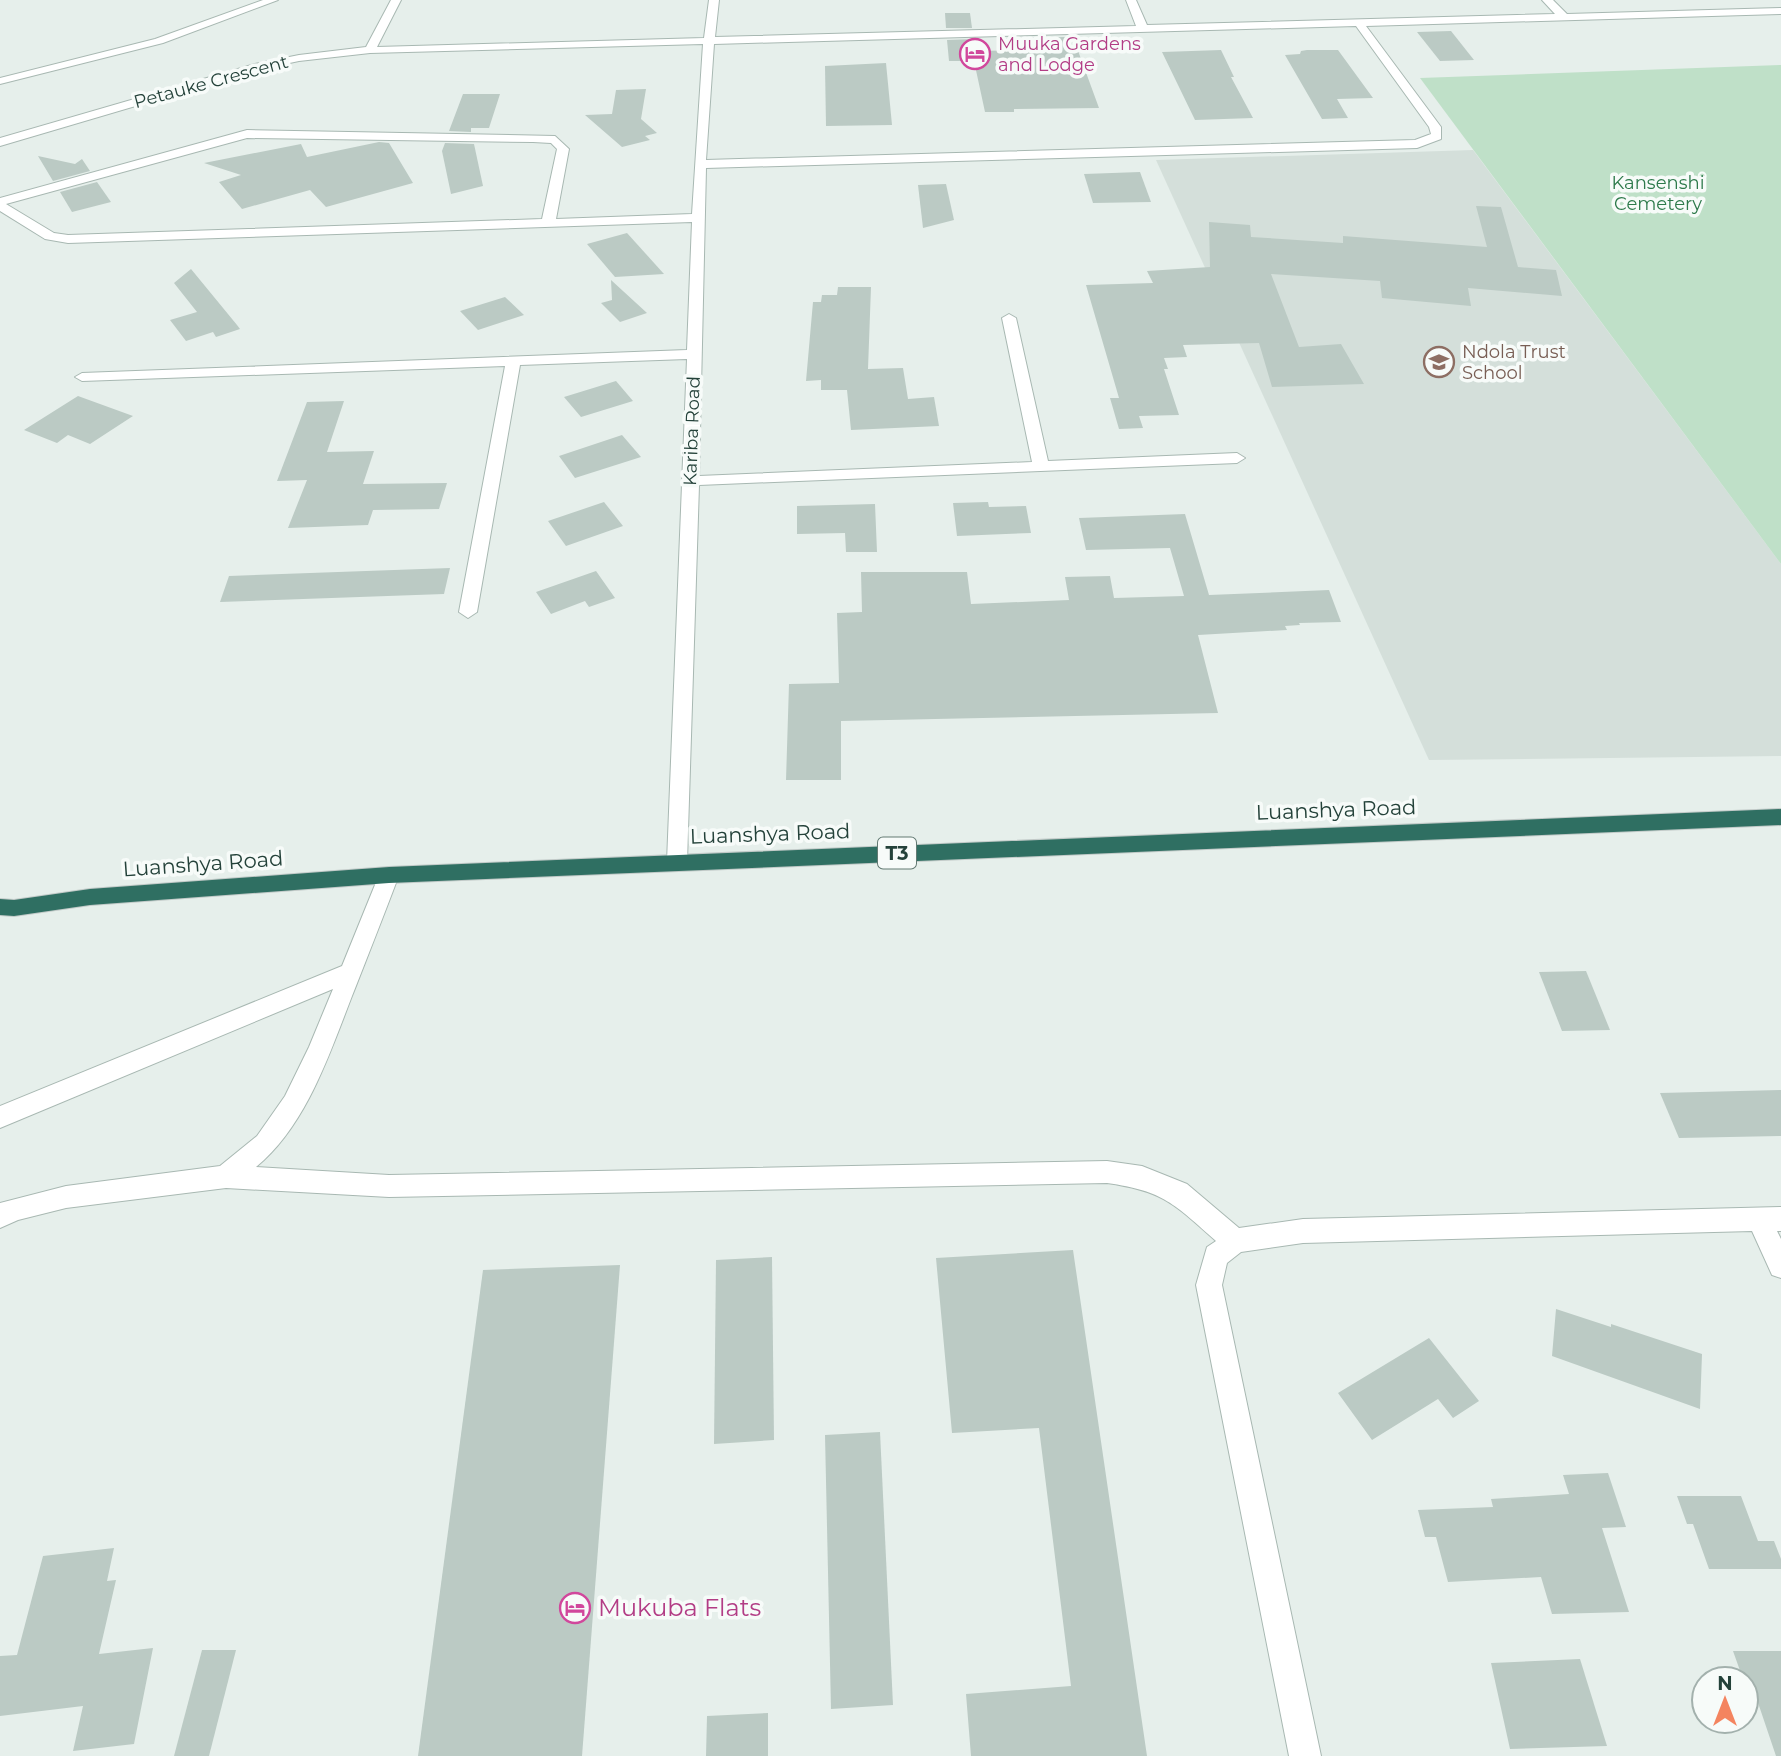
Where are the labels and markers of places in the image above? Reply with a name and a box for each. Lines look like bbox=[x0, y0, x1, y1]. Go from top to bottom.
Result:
place label: Muuka Gardens and Lodge bbox=[998, 33, 1141, 76]
hotel icon: Muuka Gardens and Lodge bbox=[958, 37, 992, 71]
place label: Ndola Trust School bbox=[1462, 341, 1566, 384]
school or university icon: Ndola Trust School bbox=[1422, 345, 1456, 379]
hotel icon: Mukuba Flats bbox=[558, 1591, 592, 1625]
place label: Mukuba Flats bbox=[598, 1593, 761, 1622]

